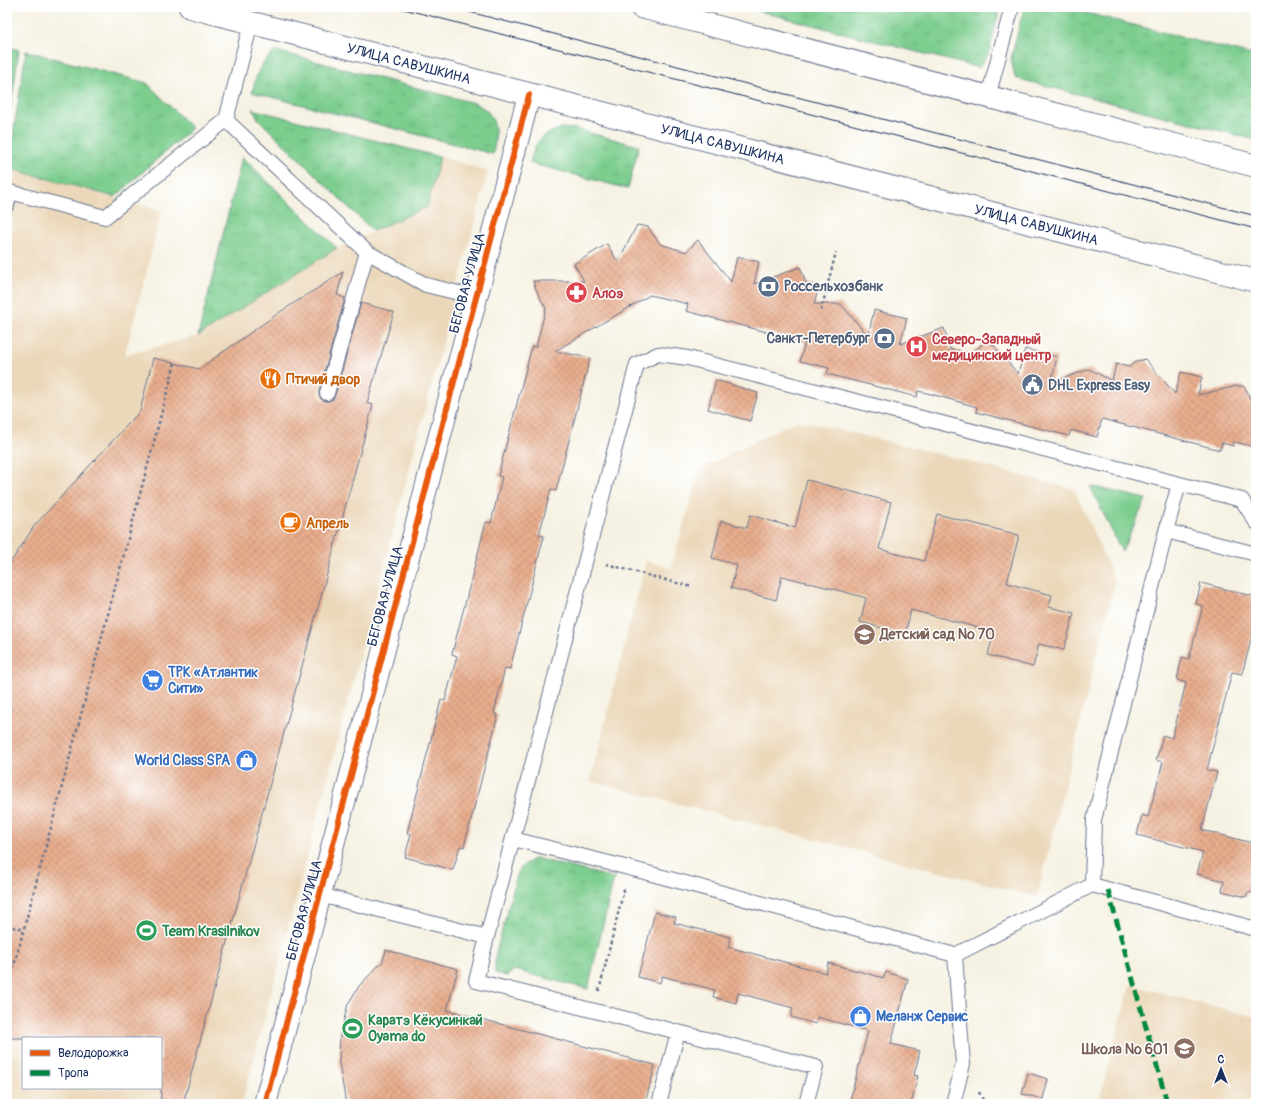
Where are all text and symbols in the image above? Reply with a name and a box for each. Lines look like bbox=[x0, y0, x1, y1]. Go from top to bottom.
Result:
street label: УЛИЦА САВУШКИНА bbox=[345, 39, 473, 87]
street label: УЛИЦА САВУШКИНА bbox=[659, 120, 786, 168]
street label: УЛИЦА САВУШКИНА bbox=[973, 201, 1100, 249]
street label: БЕГОВАЯ УЛИЦА bbox=[445, 231, 489, 335]
bank icon: Россельхозбанк bbox=[756, 273, 782, 299]
place label: Россельхозбанк bbox=[784, 278, 883, 295]
pharmacy icon: Алоэ bbox=[563, 280, 589, 306]
place label: Алоэ bbox=[592, 285, 624, 302]
bank icon: Санкт-Петербург bbox=[872, 325, 898, 351]
place label: Санкт-Петербург bbox=[766, 330, 870, 347]
place label: Северо-Западный медицинский центр bbox=[932, 331, 1052, 364]
hospital icon: Северо-Западный медицинский центр bbox=[903, 334, 929, 360]
restaurant icon: Птичий двор bbox=[257, 366, 283, 392]
place label: Птичий двор bbox=[286, 371, 361, 388]
public building icon: DHL Express Easy bbox=[1020, 372, 1046, 398]
place label: DHL Express Easy bbox=[1048, 377, 1150, 394]
cafe icon: Апрель bbox=[278, 510, 304, 536]
place label: Апрель bbox=[306, 515, 350, 532]
street label: БЕГОВАЯ УЛИЦА bbox=[363, 544, 407, 648]
school or university icon: Детский сад № 70 bbox=[851, 621, 877, 647]
place label: Детский сад № 70 bbox=[879, 626, 995, 643]
place label: ТРК «Атлантик Сити» bbox=[167, 664, 258, 697]
supermarket icon: ТРК «Атлантик Сити» bbox=[140, 667, 166, 693]
shop icon: World Class SPA bbox=[233, 747, 259, 773]
place label: World Class SPA bbox=[135, 752, 230, 769]
street label: БЕГОВАЯ УЛИЦА bbox=[282, 858, 326, 962]
sports icon: Team Krasilnikov bbox=[133, 918, 159, 944]
place label: Team Krasilnikov bbox=[161, 923, 261, 940]
shop icon: Меланж Сервис bbox=[847, 1003, 873, 1029]
place label: Меланж Сервис bbox=[876, 1008, 968, 1025]
place label: Каратэ Кёкусинкай Oyama do bbox=[368, 1012, 483, 1045]
sports icon: Каратэ Кёкусинкай Oyama do bbox=[339, 1015, 365, 1041]
school or university icon: Школа № 601 bbox=[1171, 1036, 1197, 1062]
legend bbox=[22, 1037, 162, 1089]
place label: Школа № 601 bbox=[1081, 1041, 1168, 1058]
text: Велодорожка bbox=[58, 1046, 129, 1061]
north arrow bbox=[1201, 1049, 1241, 1089]
text: С bbox=[1218, 1053, 1225, 1066]
text: Тропа bbox=[58, 1066, 89, 1081]

